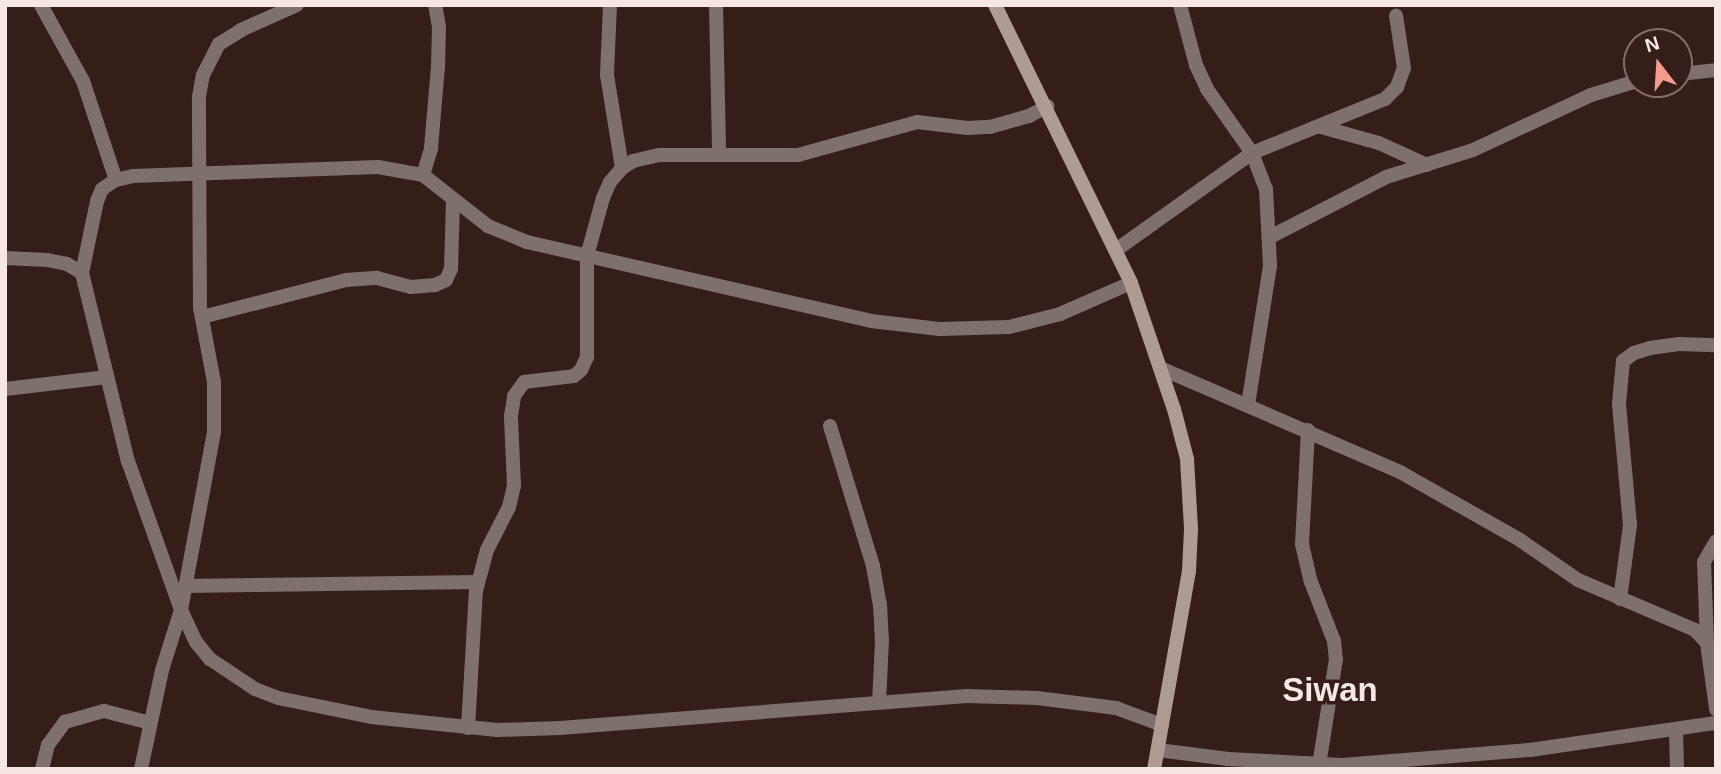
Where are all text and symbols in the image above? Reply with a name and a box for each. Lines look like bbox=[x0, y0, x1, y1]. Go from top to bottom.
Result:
north arrow bbox=[1623, 28, 1693, 98]
text: N bbox=[1643, 32, 1662, 56]
district label: Siwan bbox=[1282, 670, 1378, 710]

